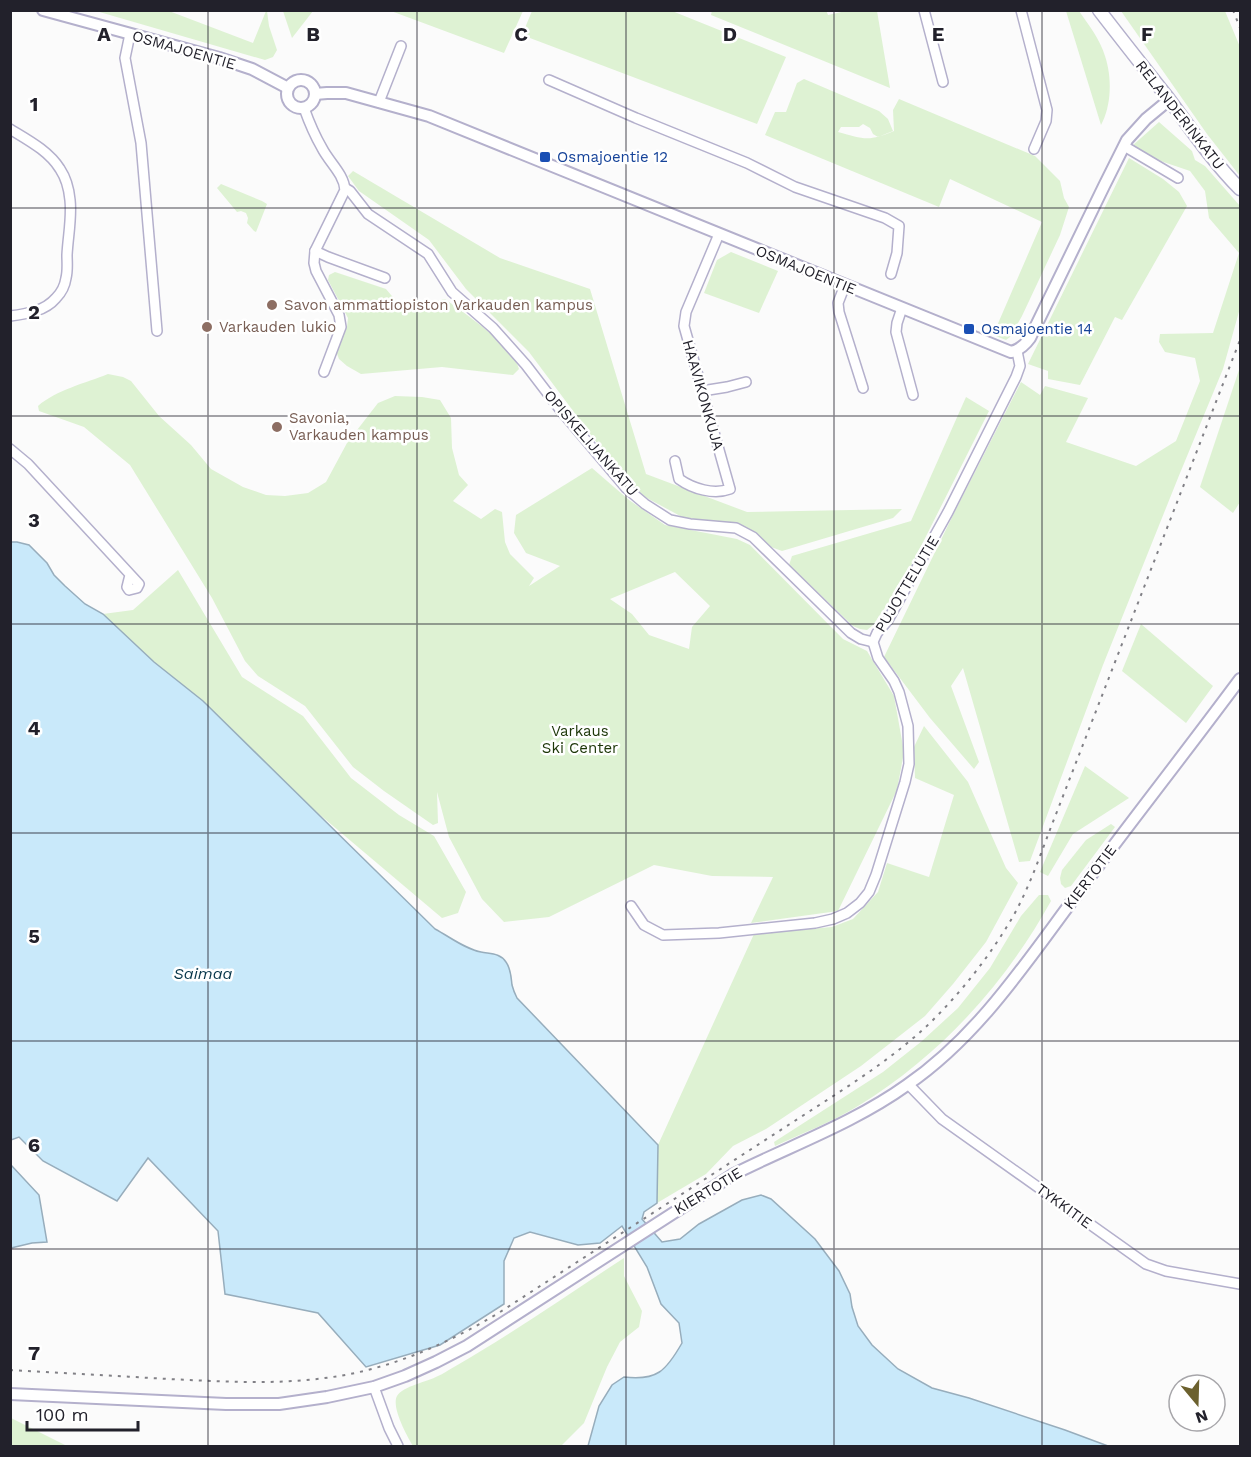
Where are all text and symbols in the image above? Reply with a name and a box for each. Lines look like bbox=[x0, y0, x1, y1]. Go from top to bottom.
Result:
text: A bbox=[97, 22, 111, 46]
text: B bbox=[306, 22, 320, 46]
text: C bbox=[514, 22, 528, 46]
text: D bbox=[723, 22, 737, 46]
text: E bbox=[932, 22, 944, 46]
text: F bbox=[1141, 22, 1153, 46]
street label: OSMAJOENTIE bbox=[130, 27, 238, 73]
street label: RELANDERINKATU bbox=[1132, 57, 1228, 173]
text: 1 bbox=[30, 92, 38, 116]
place label: Osmajoentie 12 bbox=[557, 148, 668, 166]
marker: Osmajoentie 12 bbox=[538, 150, 552, 164]
street label: OSMAJOENTIE bbox=[753, 242, 859, 298]
place label: Savon ammattiopiston Varkauden kampus bbox=[284, 296, 593, 314]
marker: Savon ammattiopiston Varkauden kampus bbox=[265, 298, 279, 312]
text: 2 bbox=[28, 300, 40, 324]
place label: Varkauden lukio bbox=[219, 318, 336, 336]
marker: Varkauden lukio bbox=[200, 320, 214, 334]
place label: Osmajoentie 14 bbox=[981, 320, 1093, 338]
marker: Osmajoentie 14 bbox=[962, 322, 976, 336]
street label: HAAVIKONKUJA bbox=[679, 338, 727, 452]
street label: OPISKELIJANKATU bbox=[540, 386, 642, 500]
place label: Savonia, Varkauden kampus bbox=[289, 409, 429, 444]
marker: Savonia, Varkauden kampus bbox=[270, 420, 284, 434]
text: 3 bbox=[28, 508, 40, 532]
street label: PUJOTTELUTIE bbox=[871, 533, 943, 635]
text: 4 bbox=[28, 716, 41, 740]
park label: Varkaus Ski Center bbox=[542, 722, 618, 757]
street label: KIERTOTIE bbox=[1060, 841, 1120, 913]
text: 5 bbox=[28, 924, 40, 948]
water label: Saimaa bbox=[174, 964, 233, 983]
text: 6 bbox=[28, 1133, 40, 1157]
street label: KIERTOTIE bbox=[671, 1164, 745, 1218]
street label: TYKKITIE bbox=[1033, 1180, 1095, 1232]
text: 7 bbox=[28, 1341, 40, 1365]
north arrow bbox=[1167, 1373, 1227, 1433]
scale bar bbox=[27, 1394, 138, 1432]
text: 100 m bbox=[36, 1404, 89, 1425]
text: N bbox=[1193, 1406, 1210, 1428]

